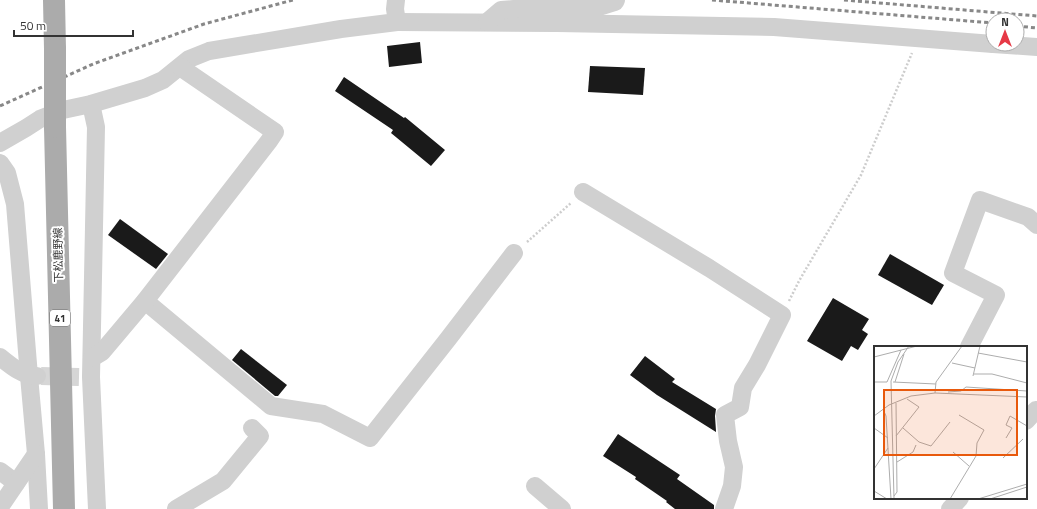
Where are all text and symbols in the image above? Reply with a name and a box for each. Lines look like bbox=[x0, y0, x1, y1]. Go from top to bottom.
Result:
scale bar bbox=[14, 12, 133, 38]
north arrow bbox=[985, 12, 1025, 52]
text: N bbox=[1001, 14, 1009, 30]
text: 50 m bbox=[20, 16, 46, 35]
street label: 下松鹿野線 bbox=[50, 227, 66, 283]
road number: 41 bbox=[50, 310, 70, 326]
inset map bbox=[874, 346, 1027, 499]

